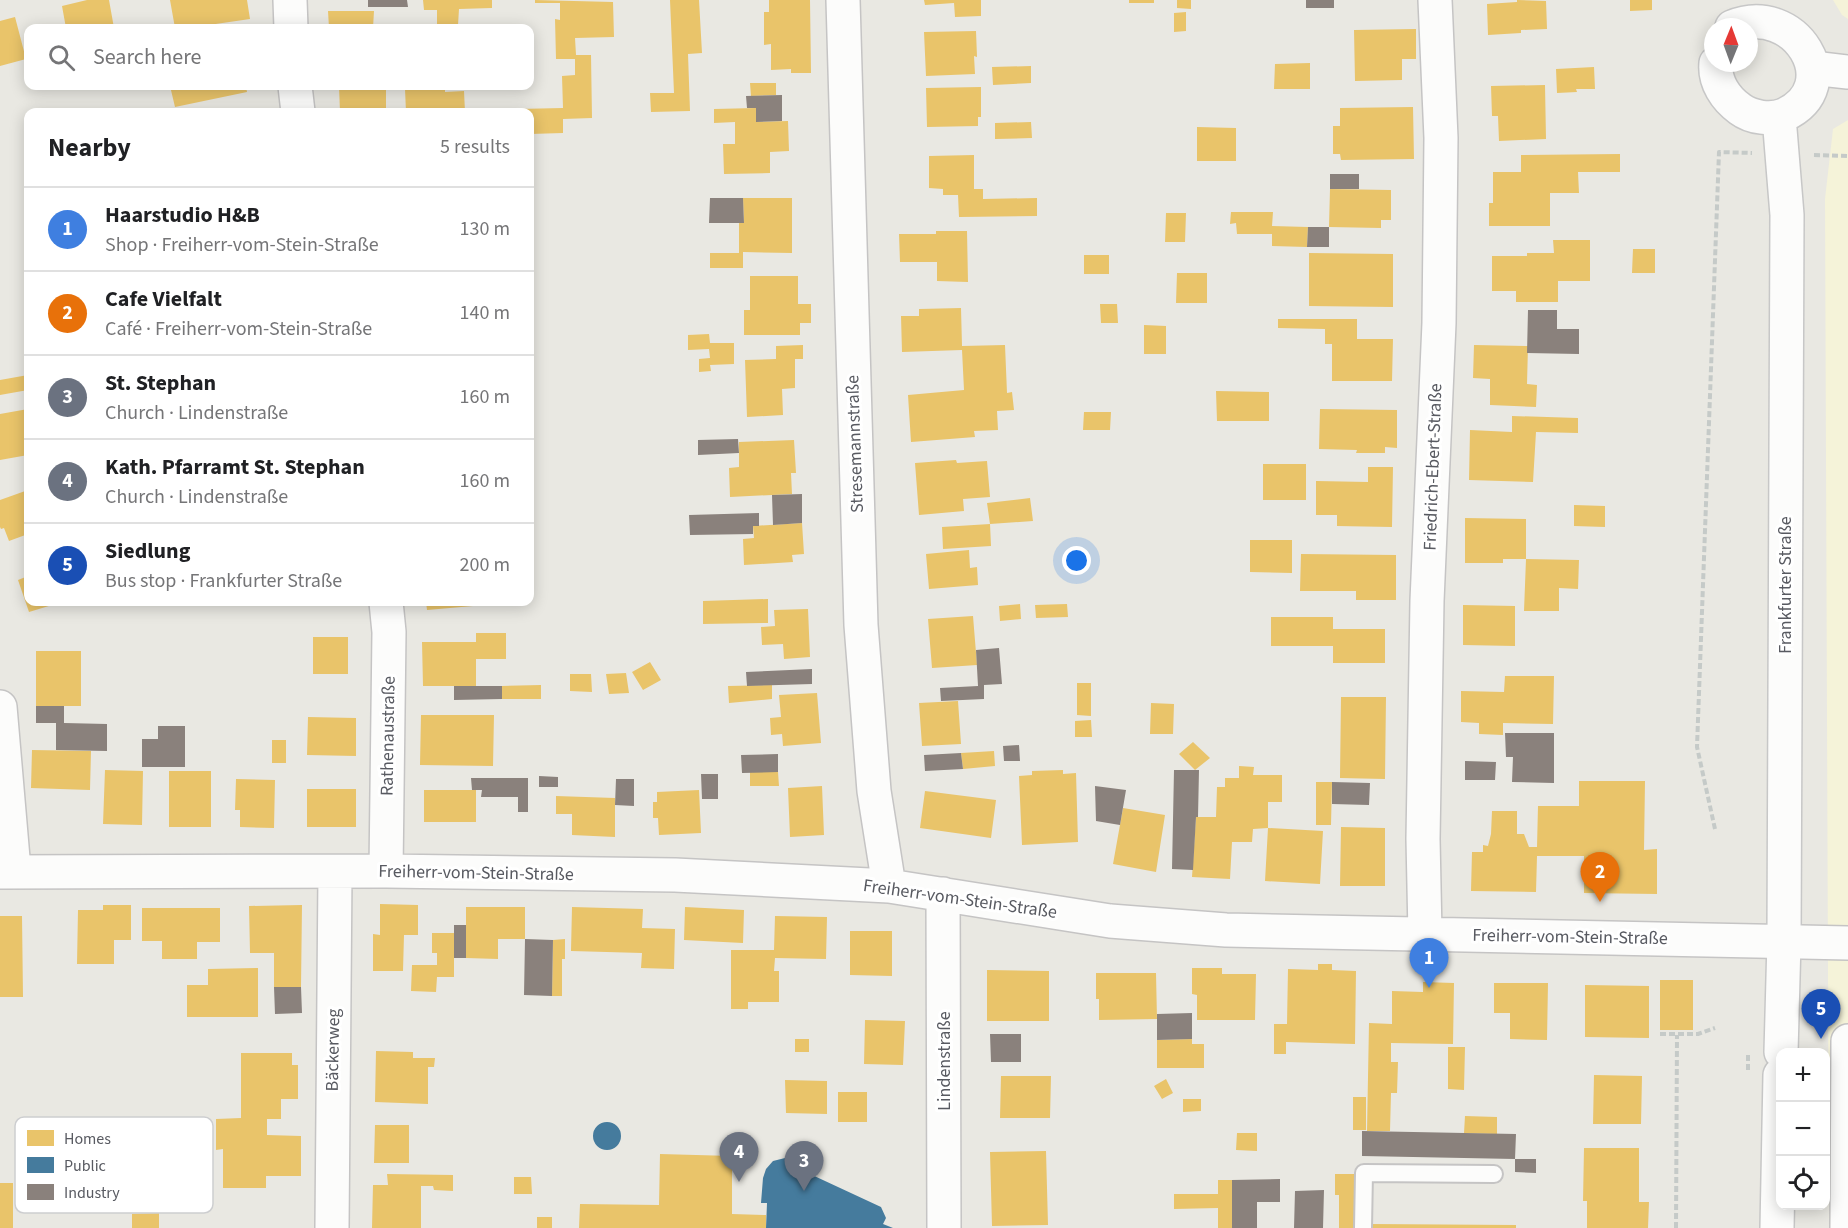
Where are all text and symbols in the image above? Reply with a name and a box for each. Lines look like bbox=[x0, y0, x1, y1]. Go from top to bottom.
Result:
north arrow bbox=[1704, 18, 1758, 72]
search box bbox=[24, 24, 534, 90]
icon: search bbox=[45, 41, 78, 74]
text: Search here bbox=[93, 41, 201, 73]
text: Nearby bbox=[48, 129, 131, 166]
text: 5 results bbox=[440, 133, 510, 161]
text: Haarstudio H&B bbox=[105, 199, 260, 231]
text: 1 bbox=[62, 215, 73, 243]
text: 130 m bbox=[460, 215, 510, 243]
text: Shop · Freiherr-vom-Stein-Straße bbox=[105, 231, 379, 259]
text: Cafe Vielfalt bbox=[105, 283, 222, 315]
text: 2 bbox=[62, 299, 73, 327]
text: 140 m bbox=[460, 299, 510, 327]
text: Café · Freiherr-vom-Stein-Straße bbox=[105, 315, 372, 343]
text: St. Stephan bbox=[105, 367, 216, 399]
street label: Stresemannstraße bbox=[840, 375, 870, 513]
text: 3 bbox=[62, 383, 73, 411]
text: 160 m bbox=[460, 383, 510, 411]
street label: Friedrich-Ebert-Straße bbox=[1418, 383, 1448, 551]
text: Church · Lindenstraße bbox=[105, 399, 288, 427]
text: Kath. Pfarramt St. Stephan bbox=[105, 451, 365, 483]
text: 4 bbox=[62, 467, 73, 495]
text: 160 m bbox=[460, 467, 510, 495]
text: Church · Lindenstraße bbox=[105, 483, 288, 511]
street label: Frankfurter Straße bbox=[1773, 516, 1798, 654]
text: Siedlung bbox=[105, 535, 190, 567]
your location bbox=[1062, 546, 1091, 575]
text: 5 bbox=[62, 551, 73, 579]
text: 200 m bbox=[460, 551, 510, 579]
text: Bus stop · Frankfurter Straße bbox=[105, 567, 342, 595]
street label: Rathenaustraße bbox=[374, 676, 402, 796]
pin: 2 bbox=[1580, 852, 1620, 902]
street label: Freiherr-vom-Stein-Straße bbox=[378, 859, 574, 887]
street label: Freiherr-vom-Stein-Straße bbox=[861, 873, 1059, 925]
street label: Freiherr-vom-Stein-Straße bbox=[1472, 923, 1668, 951]
pin: 1 bbox=[1410, 938, 1448, 988]
pin: 5 bbox=[1802, 990, 1840, 1039]
street label: Bäckerweg bbox=[320, 1008, 346, 1092]
street label: Lindenstraße bbox=[932, 1011, 957, 1111]
map controls bbox=[1776, 1048, 1830, 1210]
button: + bbox=[1776, 1048, 1830, 1102]
button: − bbox=[1776, 1102, 1830, 1156]
legend bbox=[15, 1117, 213, 1213]
text: Homes bbox=[64, 1128, 111, 1150]
pin: 4 bbox=[720, 1132, 758, 1182]
pin: 3 bbox=[784, 1142, 824, 1191]
text: Public bbox=[64, 1155, 106, 1177]
button: locate bbox=[1776, 1156, 1830, 1210]
text: Industry bbox=[64, 1182, 120, 1204]

